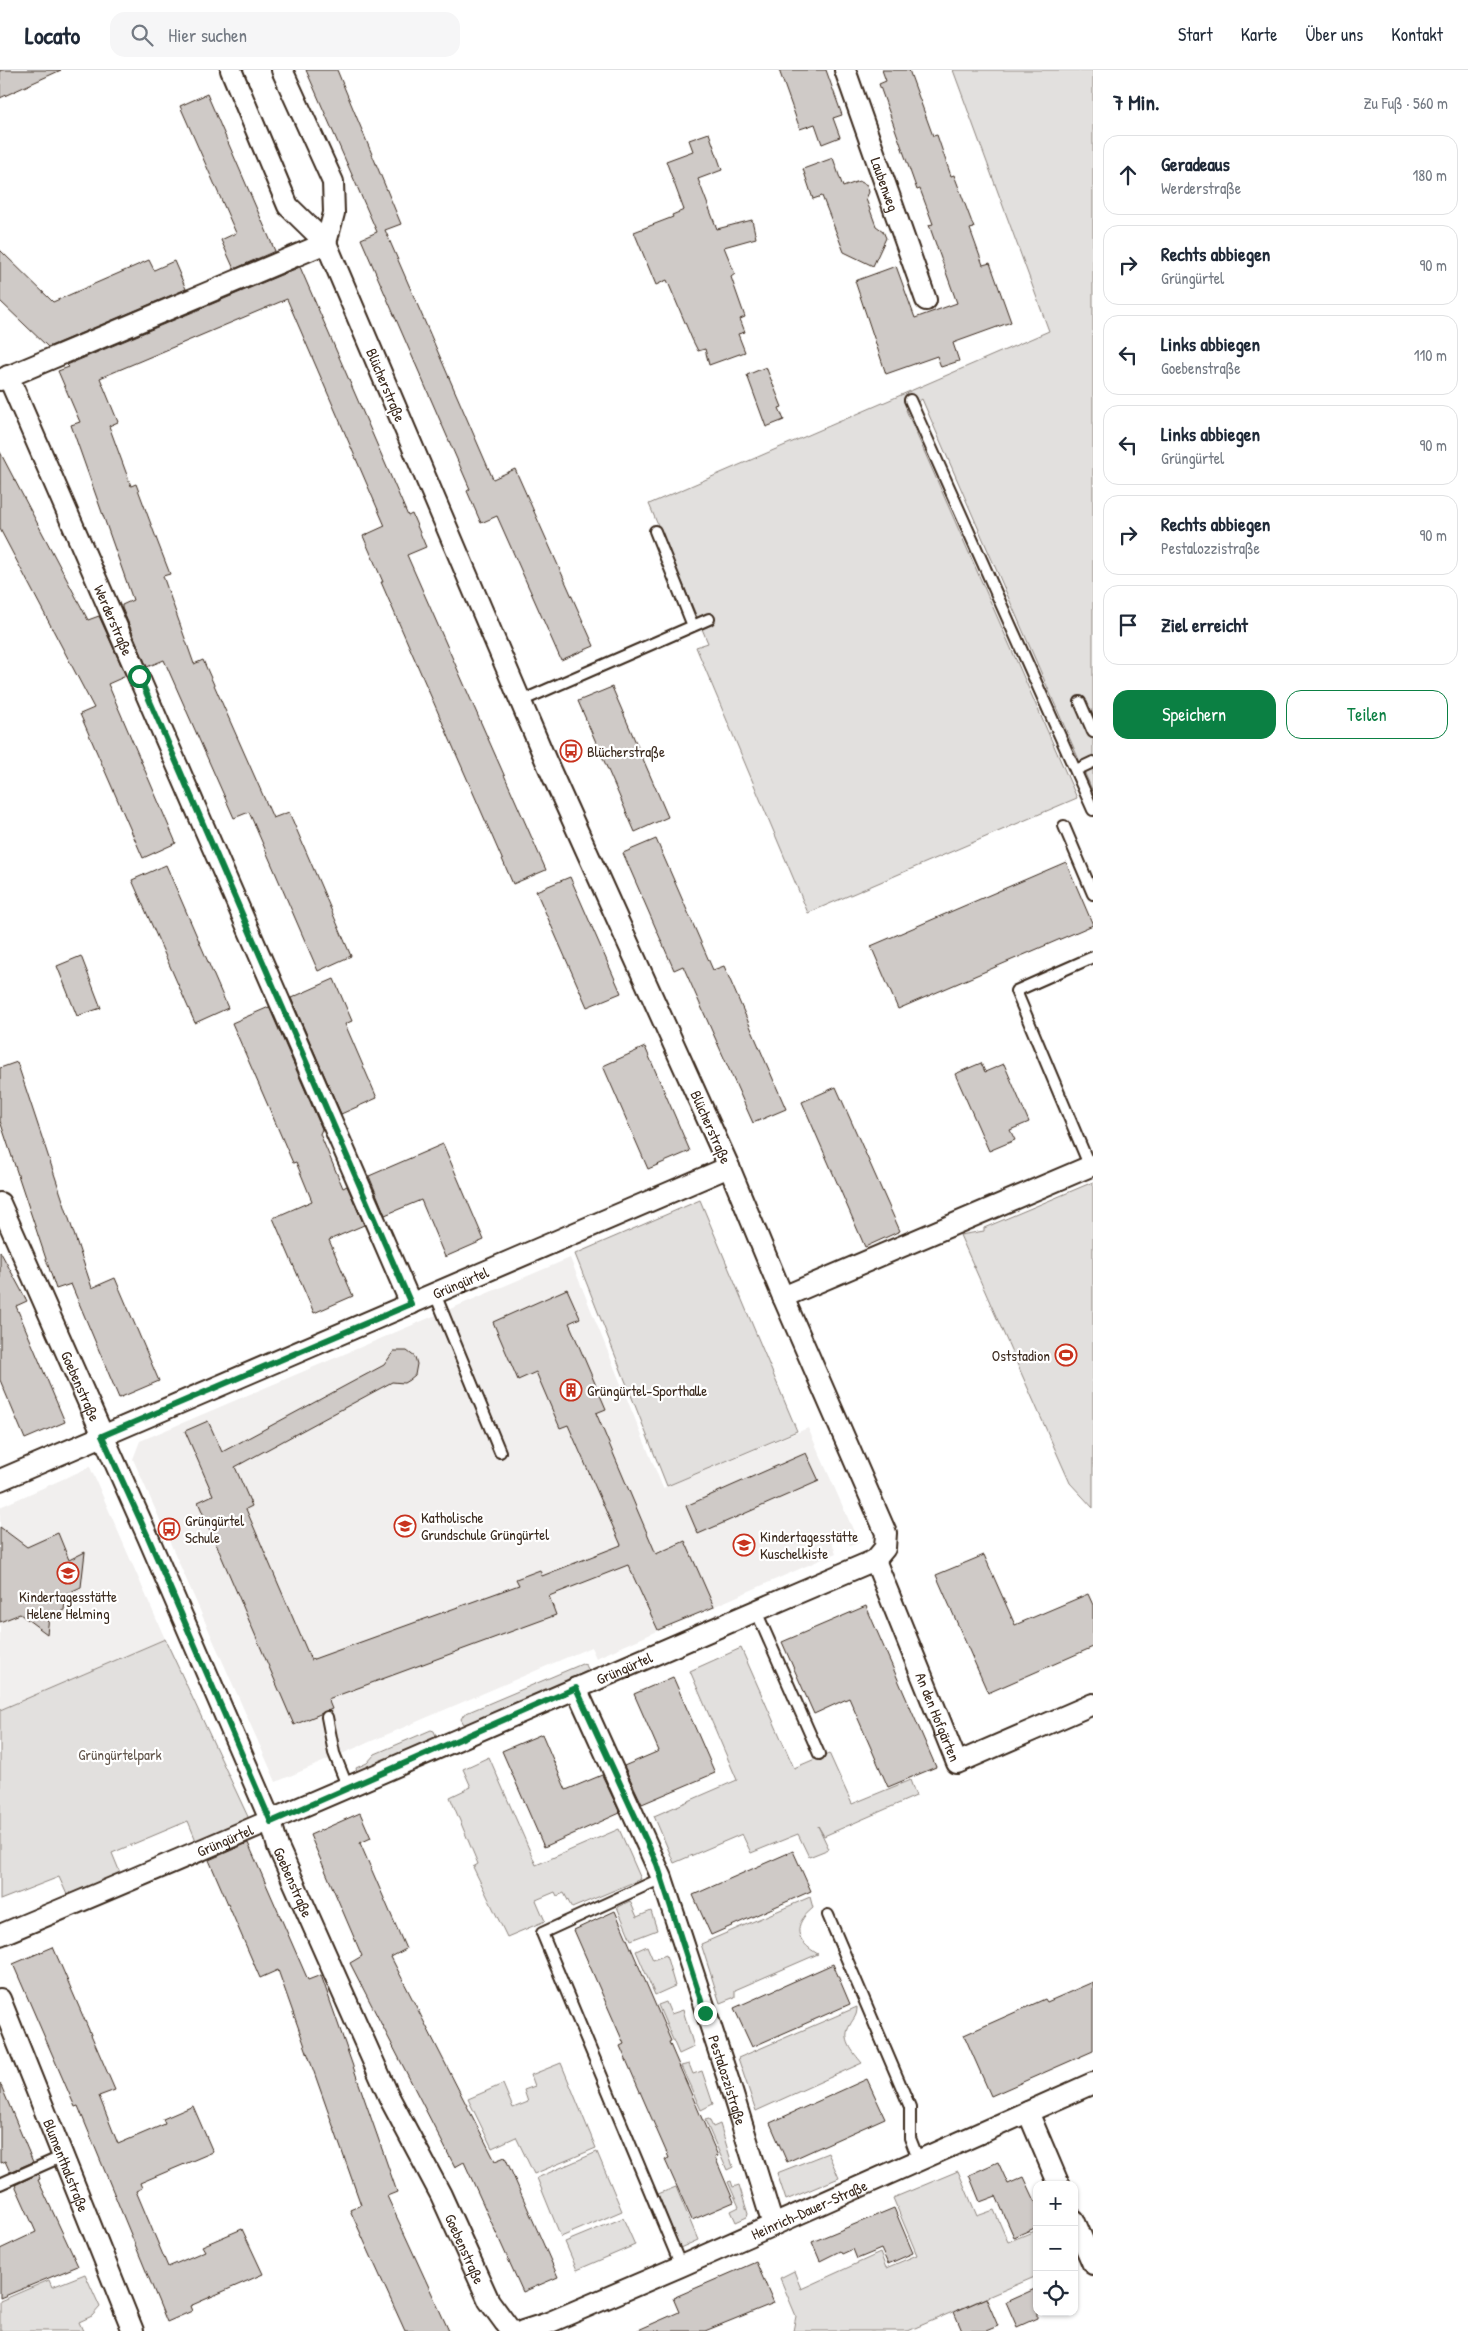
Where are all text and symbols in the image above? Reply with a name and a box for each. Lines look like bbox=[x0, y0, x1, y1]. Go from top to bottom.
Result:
search box bbox=[110, 12, 460, 57]
text: Locato bbox=[25, 19, 80, 51]
icon: search bbox=[128, 21, 156, 49]
text: Hier suchen bbox=[168, 22, 247, 48]
text: Start bbox=[1178, 22, 1213, 47]
text: Karte bbox=[1241, 22, 1277, 47]
text: Über uns bbox=[1305, 22, 1363, 47]
text: Kontakt bbox=[1391, 22, 1443, 47]
text: 7 Min. bbox=[1113, 88, 1159, 117]
text: Zu Fuß · 560 m bbox=[1364, 92, 1448, 114]
text: Geradeaus bbox=[1161, 151, 1230, 177]
street label: Laubenweg bbox=[866, 154, 905, 214]
icon: ahead bbox=[1114, 161, 1142, 189]
text: 180 m bbox=[1413, 164, 1447, 186]
text: Werderstraße bbox=[1161, 177, 1241, 199]
text: Rechts abbiegen bbox=[1161, 241, 1270, 267]
icon: right bbox=[1114, 251, 1142, 279]
text: 90 m bbox=[1419, 254, 1447, 276]
text: Grüngürtel bbox=[1161, 267, 1224, 289]
text: Links abbiegen bbox=[1161, 331, 1260, 357]
icon: left bbox=[1114, 341, 1142, 369]
text: 110 m bbox=[1414, 344, 1447, 366]
street label: Blücherstraße bbox=[361, 345, 411, 425]
text: Goebenstraße bbox=[1161, 357, 1241, 379]
text: Links abbiegen bbox=[1161, 421, 1260, 447]
icon: left bbox=[1114, 431, 1142, 459]
text: 90 m bbox=[1419, 434, 1447, 456]
text: Grüngürtel bbox=[1161, 447, 1224, 469]
text: Rechts abbiegen bbox=[1161, 511, 1270, 537]
icon: right bbox=[1114, 521, 1142, 549]
text: 90 m bbox=[1419, 524, 1447, 546]
text: Pestalozzistraße bbox=[1161, 537, 1260, 559]
street label: Werderstraße bbox=[89, 581, 139, 659]
icon: arrive bbox=[1114, 611, 1142, 639]
text: Ziel erreicht bbox=[1161, 612, 1248, 638]
route start bbox=[128, 665, 151, 688]
button: Speichern bbox=[1113, 690, 1276, 739]
button: Teilen bbox=[1286, 690, 1448, 739]
bus stop icon: Blücherstraße bbox=[559, 739, 583, 763]
place label: Blücherstraße bbox=[587, 741, 665, 762]
street label: Blücherstraße bbox=[686, 1087, 736, 1167]
street label: Grüngürtel bbox=[429, 1261, 492, 1304]
sports icon: Oststadion bbox=[1054, 1343, 1078, 1367]
place label: Oststadion bbox=[992, 1345, 1050, 1366]
street label: Goebenstraße bbox=[56, 1347, 106, 1424]
building icon: Grüngürtel-Sporthalle bbox=[559, 1378, 583, 1402]
place label: Grüngürtel-Sporthalle bbox=[587, 1380, 707, 1401]
place label: Katholische Grundschule Grüngürtel bbox=[421, 1507, 549, 1545]
place label: Grüngürtel Schule bbox=[185, 1510, 244, 1548]
school or university icon: Katholische Grundschule Grüngürtel bbox=[393, 1514, 417, 1538]
bus stop icon: Grüngürtel Schule bbox=[157, 1517, 181, 1541]
place label: Kindertagesstätte Kuschelkiste bbox=[760, 1526, 858, 1564]
school or university icon: Kindertagesstätte Kuschelkiste bbox=[732, 1533, 756, 1557]
school or university icon: Kindertagesstätte Helene Helming bbox=[56, 1561, 80, 1585]
place label: Kindertagesstätte Helene Helming bbox=[19, 1586, 117, 1624]
street label: Grüngürtel bbox=[593, 1646, 656, 1689]
street label: An den Hofgärten bbox=[911, 1669, 966, 1765]
park label: Grüngürtelpark bbox=[78, 1744, 162, 1765]
street label: Grüngürtel bbox=[193, 1819, 256, 1861]
street label: Goebenstraße bbox=[269, 1844, 318, 1920]
route end bbox=[694, 2002, 717, 2025]
street label: Pestalozzistraße bbox=[704, 2032, 752, 2127]
street label: Blumenthalstraße bbox=[39, 2116, 95, 2215]
street label: Heinrich-Dauer-Straße bbox=[748, 2174, 870, 2244]
map controls bbox=[1033, 2181, 1078, 2316]
button: + bbox=[1033, 2181, 1078, 2226]
street label: Goebenstraße bbox=[440, 2210, 490, 2287]
button: − bbox=[1033, 2226, 1078, 2271]
button: locate bbox=[1033, 2271, 1078, 2316]

